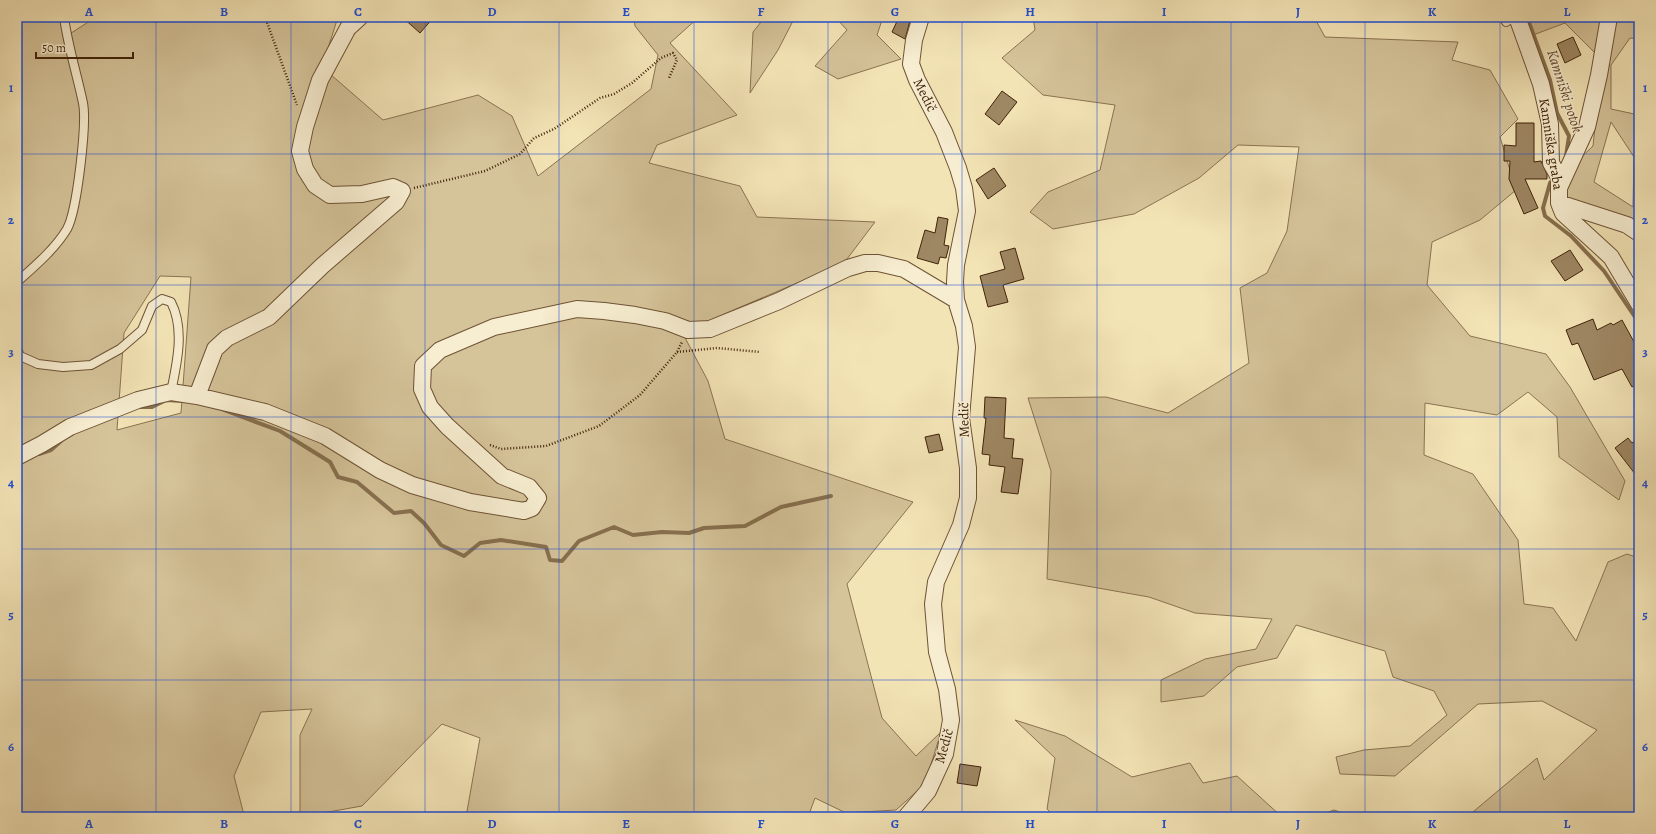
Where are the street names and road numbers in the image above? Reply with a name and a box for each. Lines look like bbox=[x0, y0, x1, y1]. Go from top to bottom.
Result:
street label: Medič bbox=[909, 75, 941, 115]
street label: Kamniška graba bbox=[1534, 97, 1568, 192]
street label: Medič bbox=[954, 402, 974, 438]
street label: Medič bbox=[930, 726, 958, 766]

